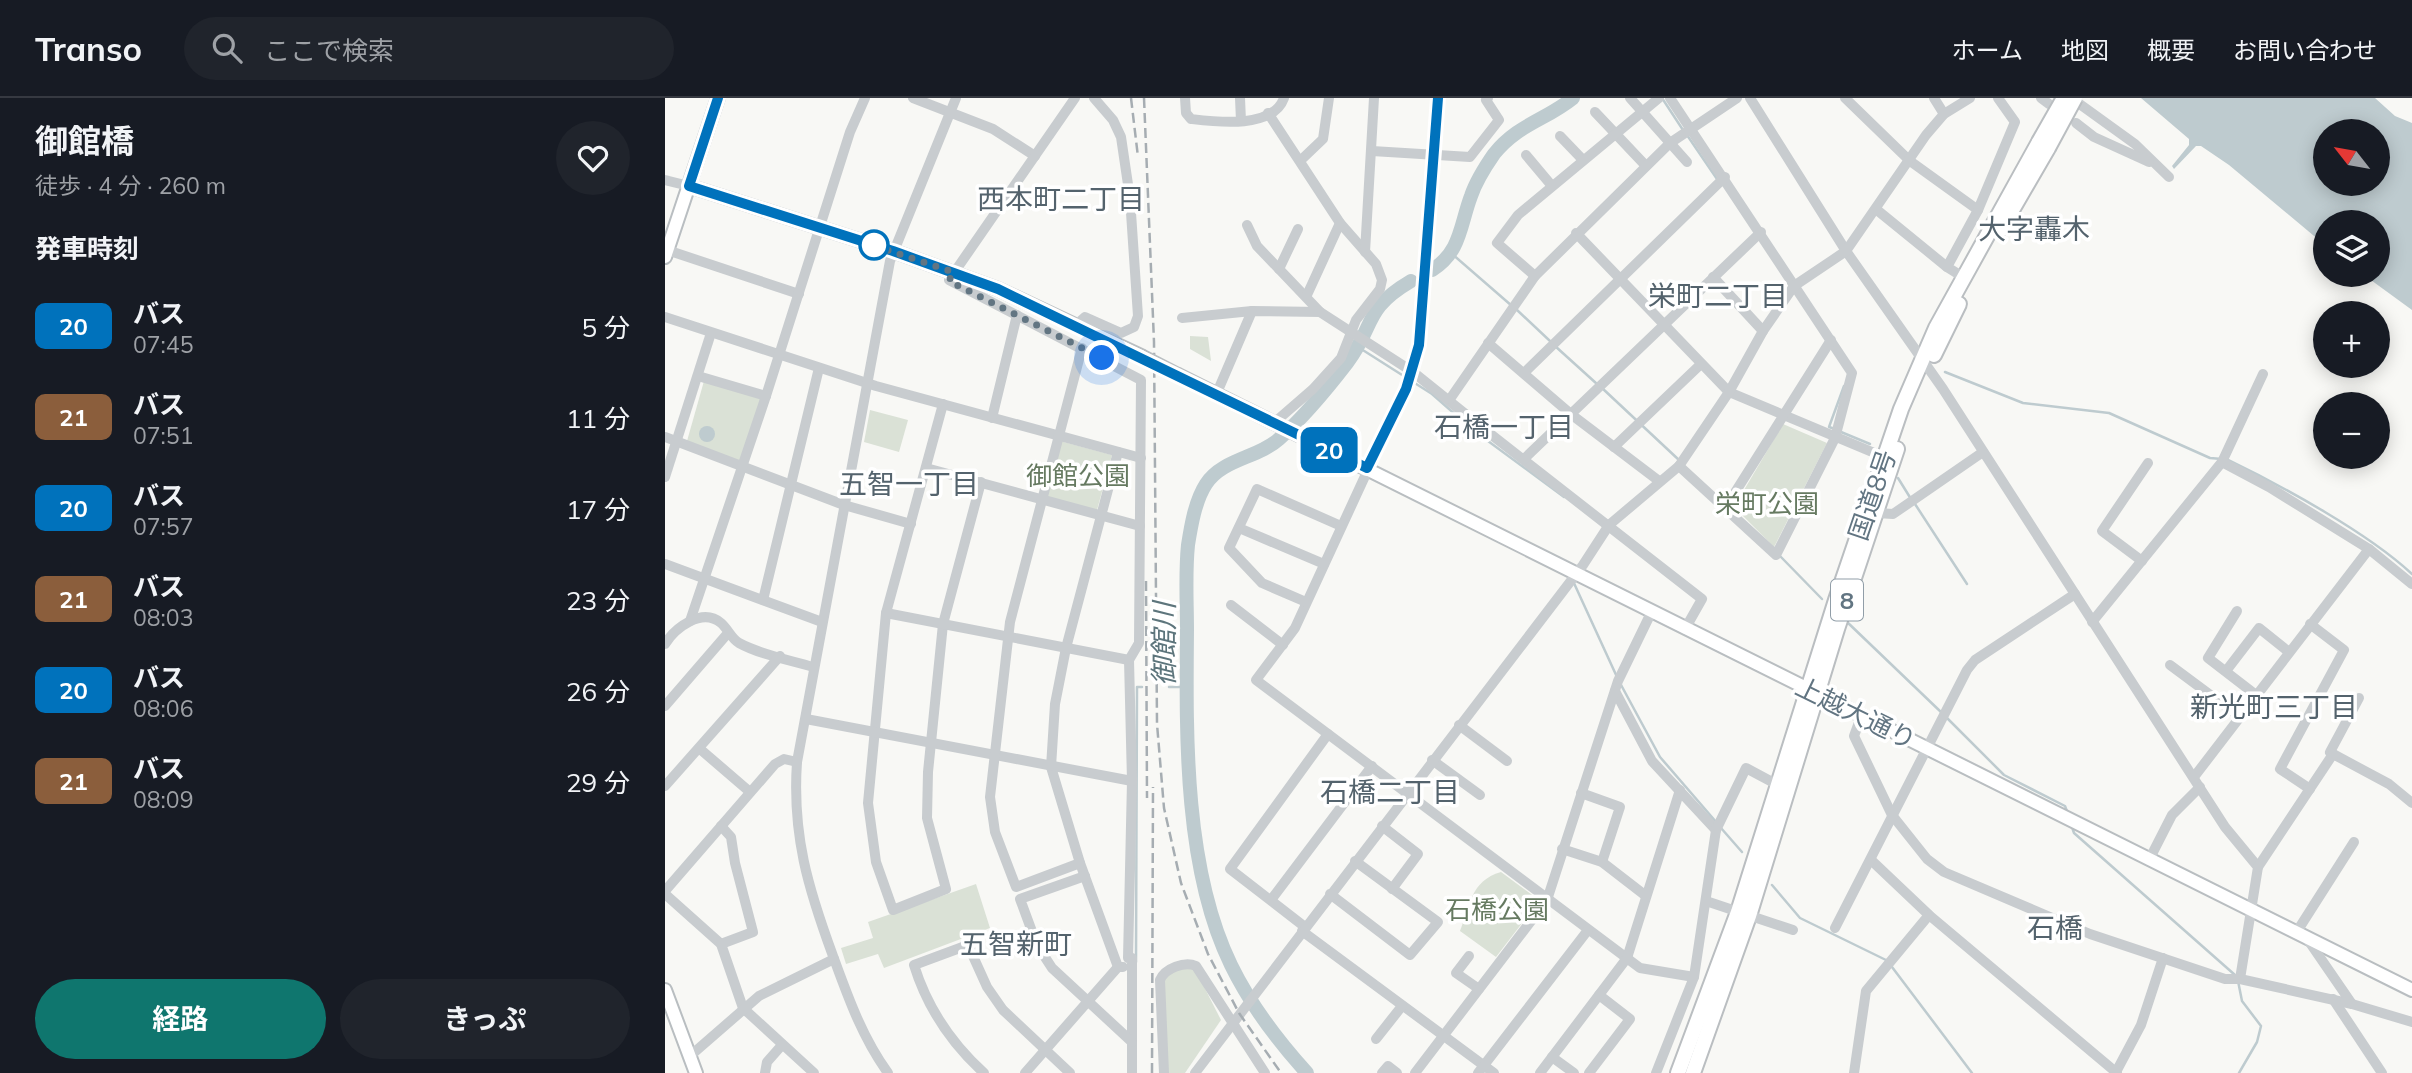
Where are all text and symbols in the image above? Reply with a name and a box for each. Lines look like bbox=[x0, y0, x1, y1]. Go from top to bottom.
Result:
search box bbox=[184, 17, 674, 80]
text: Transo bbox=[35, 28, 142, 69]
icon: search bbox=[208, 29, 246, 67]
text: ここで検索 bbox=[264, 34, 394, 67]
text: ホーム bbox=[1952, 35, 2023, 65]
text: 地図 bbox=[2061, 35, 2109, 65]
text: 概要 bbox=[2147, 35, 2195, 65]
text: お問い合わせ bbox=[2233, 35, 2377, 65]
north arrow bbox=[2313, 119, 2391, 196]
map controls bbox=[2313, 119, 2390, 469]
text: 御館橋 bbox=[35, 120, 134, 161]
button: heart bbox=[556, 121, 630, 195]
text: 徒歩 · 4 分 · 260 m bbox=[35, 171, 226, 200]
district label: 西本町二丁目 bbox=[977, 181, 1145, 216]
button: layers bbox=[2313, 210, 2390, 287]
district label: 大字轟木 bbox=[1978, 211, 2090, 246]
unlabelled marker bbox=[859, 230, 889, 260]
text: 発車時刻 bbox=[35, 232, 139, 265]
district label: 栄町二丁目 bbox=[1648, 278, 1788, 313]
text: バス bbox=[133, 297, 185, 330]
button: + bbox=[2313, 301, 2390, 378]
text: 20 bbox=[59, 311, 88, 341]
text: 5 分 bbox=[582, 311, 630, 344]
text: 07:45 bbox=[133, 330, 193, 359]
your location bbox=[1084, 340, 1119, 375]
text: バス bbox=[133, 388, 185, 421]
button: − bbox=[2313, 392, 2390, 469]
text: 21 bbox=[59, 402, 88, 432]
text: 11 分 bbox=[566, 402, 630, 435]
district label: 石橋一丁目 bbox=[1434, 409, 1574, 444]
text: 07:51 bbox=[133, 421, 193, 450]
line badge: 20 bbox=[1297, 427, 1361, 473]
text: 20 bbox=[1315, 435, 1343, 465]
street label: 国道8号 bbox=[1841, 445, 1903, 545]
park label: 御館公園 bbox=[1026, 459, 1130, 492]
district label: 五智一丁目 bbox=[839, 466, 979, 501]
text: バス bbox=[133, 479, 185, 512]
park label: 栄町公園 bbox=[1715, 487, 1819, 520]
text: 20 bbox=[59, 493, 88, 523]
text: 17 分 bbox=[566, 493, 630, 526]
text: 07:57 bbox=[133, 512, 193, 541]
text: バス bbox=[133, 570, 185, 603]
road number: 8 bbox=[1831, 579, 1863, 620]
text: 21 bbox=[59, 584, 88, 614]
text: 23 分 bbox=[566, 584, 630, 617]
water label: 御館川 bbox=[1146, 599, 1181, 686]
text: 08:03 bbox=[133, 603, 193, 632]
text: バス bbox=[133, 661, 185, 694]
street label: 上越大通り bbox=[1790, 670, 1922, 756]
text: 20 bbox=[59, 675, 88, 705]
text: 26 分 bbox=[566, 675, 630, 708]
district label: 新光町三丁目 bbox=[2190, 689, 2358, 724]
text: 08:06 bbox=[133, 694, 193, 723]
text: バス bbox=[133, 752, 185, 785]
text: 21 bbox=[59, 766, 88, 796]
text: 29 分 bbox=[566, 766, 630, 799]
district label: 石橋二丁目 bbox=[1320, 774, 1460, 809]
text: 08:09 bbox=[133, 785, 193, 814]
park label: 石橋公園 bbox=[1445, 893, 1549, 926]
district label: 石橋 bbox=[2027, 910, 2083, 945]
district label: 五智新町 bbox=[960, 926, 1072, 961]
button: 経路 bbox=[35, 979, 326, 1059]
button: きっぷ bbox=[340, 979, 630, 1059]

